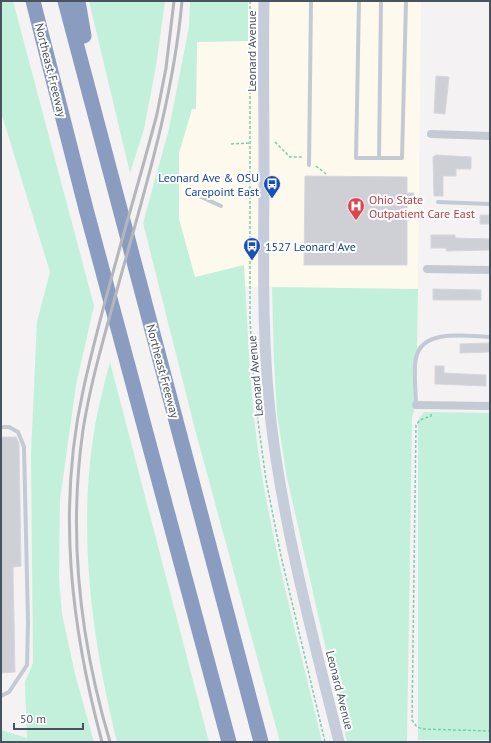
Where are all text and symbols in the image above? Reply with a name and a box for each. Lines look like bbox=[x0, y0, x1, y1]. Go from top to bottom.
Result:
street label: Leonard Avenue bbox=[244, 10, 259, 92]
street label: Northeast Freeway bbox=[32, 21, 70, 119]
place label: Leonard Ave & OSU Carepoint East bbox=[158, 170, 259, 199]
bus stop icon: Leonard Ave & OSU Carepoint East bbox=[262, 174, 282, 199]
place label: Ohio State Outpatient Care East bbox=[369, 192, 475, 221]
hospital icon: Ohio State Outpatient Care East bbox=[346, 196, 366, 221]
bus stop icon: 1527 Leonard Ave bbox=[242, 236, 262, 261]
place label: 1527 Leonard Ave bbox=[265, 239, 356, 254]
street label: Northeast Freeway bbox=[143, 322, 183, 420]
street label: Leonard Avenue bbox=[244, 335, 266, 417]
street label: Leonard Avenue bbox=[323, 649, 357, 731]
scale bar bbox=[14, 705, 83, 731]
text: 50 m bbox=[20, 711, 46, 726]

